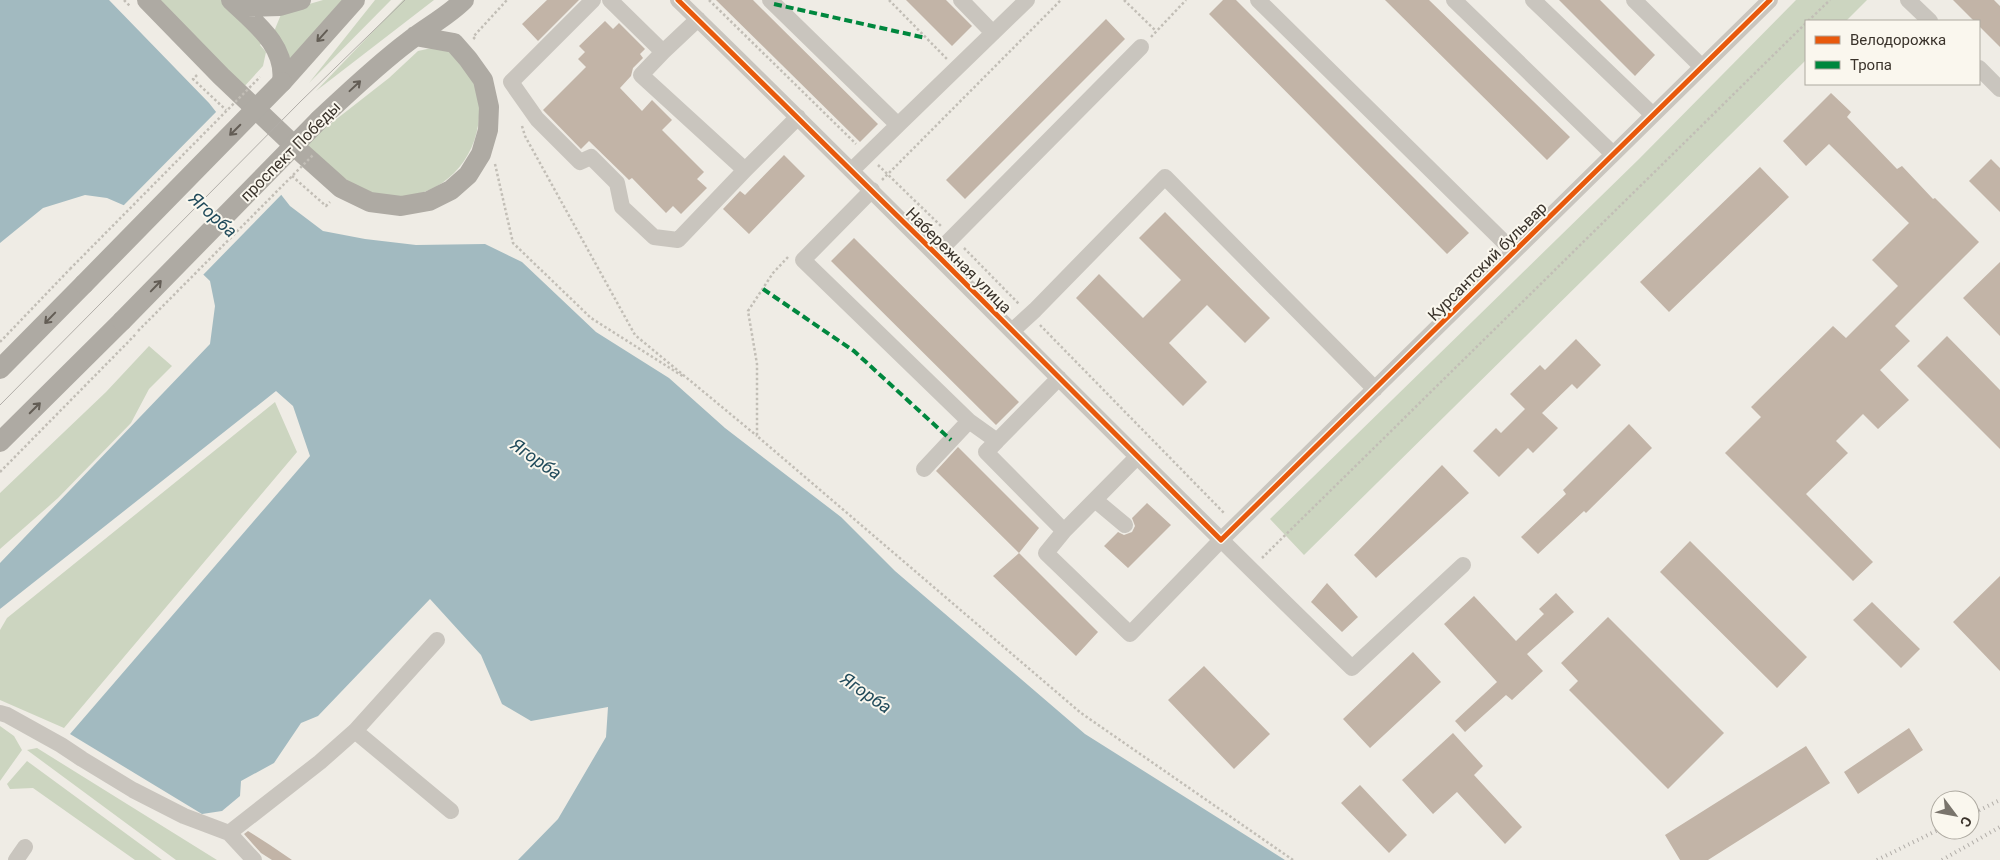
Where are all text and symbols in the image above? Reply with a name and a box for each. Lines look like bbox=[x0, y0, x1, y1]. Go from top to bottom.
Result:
legend bbox=[1805, 20, 1980, 85]
one-way arrow bbox=[317, 30, 328, 43]
text: Велодорожка bbox=[1850, 31, 1946, 49]
text: Тропа bbox=[1850, 56, 1892, 74]
one-way arrow bbox=[349, 80, 362, 92]
street label: проспект Победы bbox=[236, 97, 344, 205]
one-way arrow bbox=[229, 123, 241, 136]
water label: Ягорба bbox=[184, 187, 242, 242]
street label: Курсантский бульвар bbox=[1424, 198, 1551, 325]
street label: Набережная улица bbox=[902, 204, 1015, 317]
one-way arrow bbox=[150, 280, 162, 292]
one-way arrow bbox=[44, 312, 56, 325]
one-way arrow bbox=[28, 402, 41, 414]
water label: Ягорба bbox=[506, 433, 566, 484]
water label: Ягорба bbox=[836, 667, 896, 718]
north arrow bbox=[1930, 790, 1980, 840]
text: С bbox=[1957, 814, 1975, 830]

